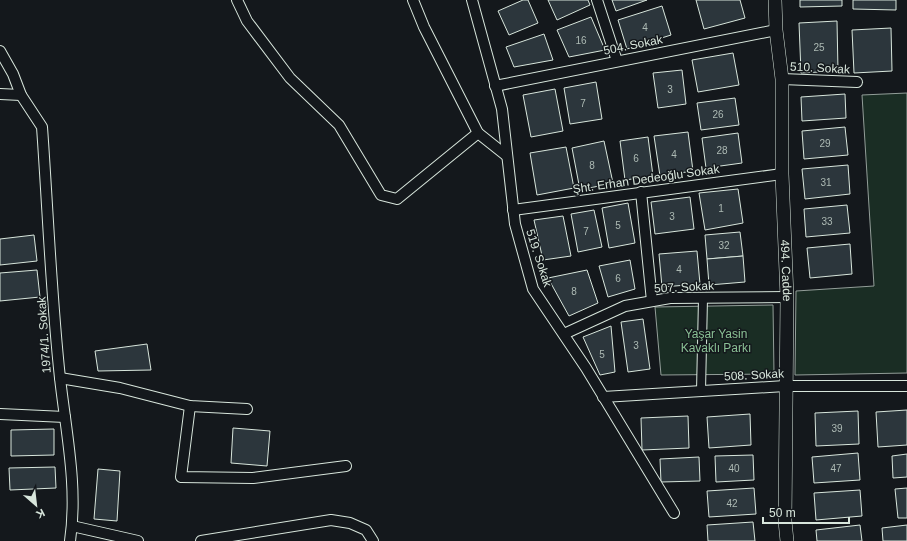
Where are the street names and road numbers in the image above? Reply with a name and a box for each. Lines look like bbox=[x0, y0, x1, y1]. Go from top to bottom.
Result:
street label: 504. Sokak bbox=[602, 32, 665, 58]
street label: 510. Sokak bbox=[790, 59, 851, 77]
street label: Şht. Erhan Dedeoğlu Sokak bbox=[572, 162, 721, 196]
street label: 519. Sokak bbox=[523, 227, 555, 290]
street label: 494. Cadde bbox=[778, 239, 794, 302]
street label: 507. Sokak bbox=[654, 278, 715, 296]
street label: 1974/1. Sokak bbox=[34, 295, 54, 374]
street label: 508. Sokak bbox=[724, 366, 785, 384]

